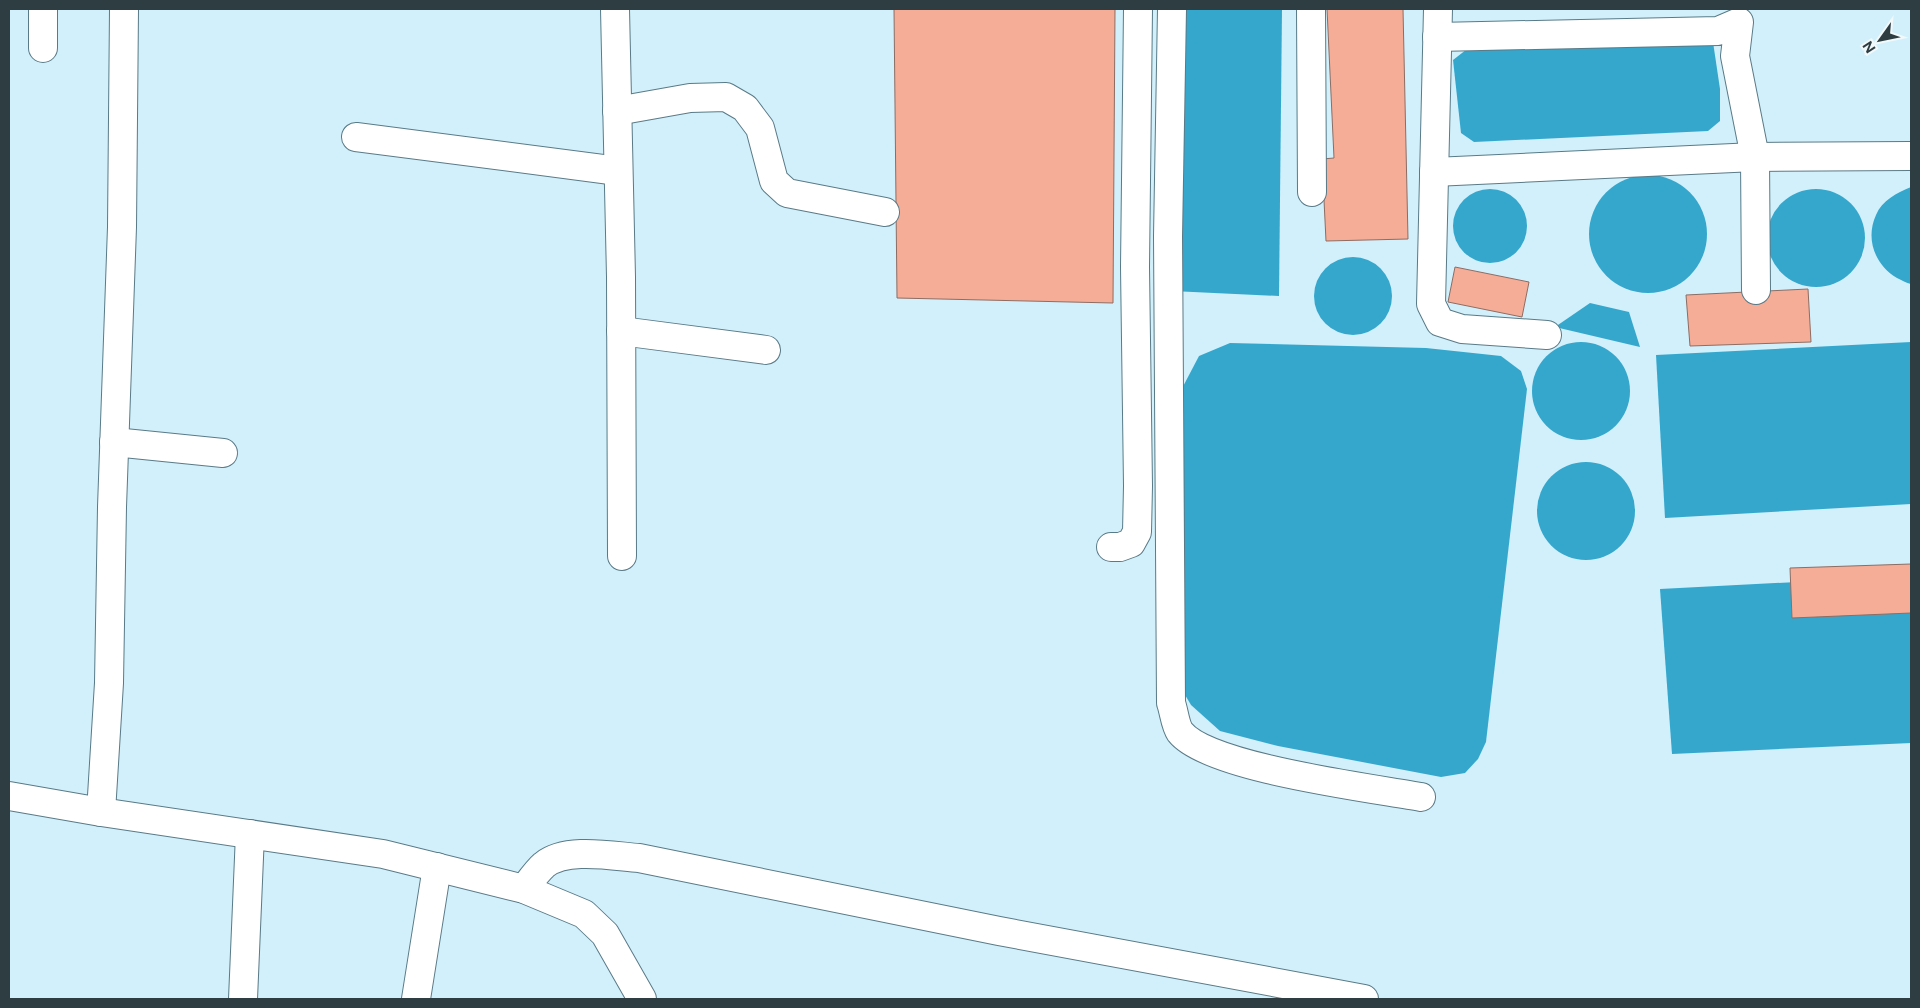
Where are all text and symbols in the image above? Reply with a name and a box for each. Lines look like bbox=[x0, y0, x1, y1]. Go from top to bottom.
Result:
north arrow bbox=[1855, 15, 1905, 65]
text: N bbox=[1859, 38, 1879, 56]

